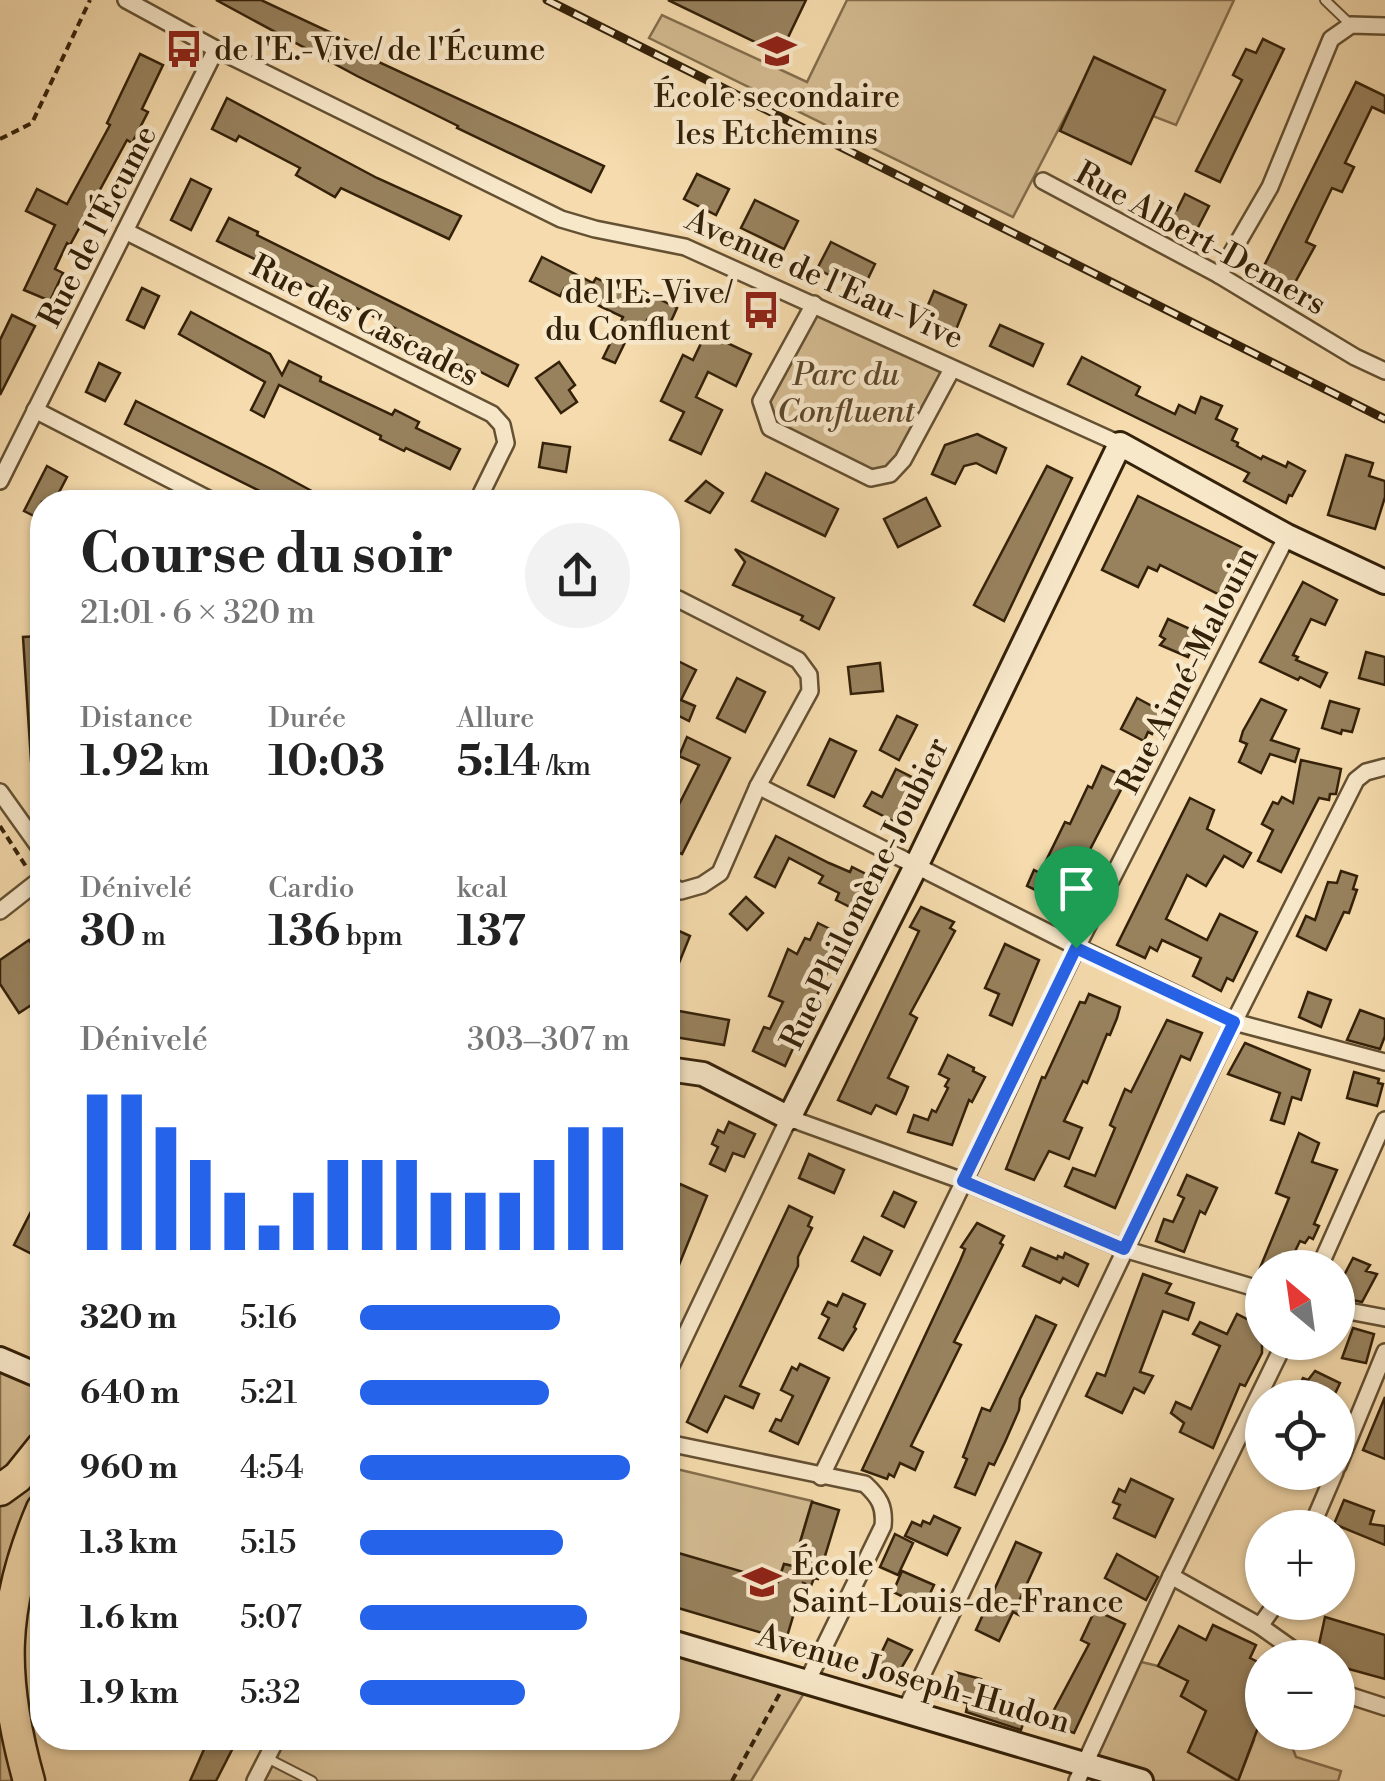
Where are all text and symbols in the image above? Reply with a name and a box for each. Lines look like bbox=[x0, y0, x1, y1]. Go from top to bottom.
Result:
bus stop icon: de l'E.-Vive/ de l'Écume bbox=[163, 28, 205, 70]
place label: de l'E.-Vive/ de l'Écume bbox=[214, 28, 545, 70]
school or university icon: École secondaire les Etchemins bbox=[756, 30, 798, 72]
place label: École secondaire les Etchemins bbox=[654, 75, 900, 154]
street label: Rue de l'Écume bbox=[28, 118, 166, 334]
street label: Rue Albert-Demers bbox=[1068, 153, 1333, 324]
street label: Avenue de l'Eau-Vive bbox=[679, 199, 970, 358]
street label: Rue des Cascades bbox=[244, 246, 485, 396]
place label: de l'E.-Vive/ du Confluent bbox=[545, 273, 733, 350]
bus stop icon: de l'E.-Vive/ du Confluent bbox=[740, 289, 782, 331]
park label: Parc du Confluent bbox=[777, 355, 916, 432]
text: Course du soir bbox=[80, 521, 454, 590]
button: share bbox=[525, 523, 630, 628]
street label: Rue Aimé-Malouin bbox=[1108, 540, 1268, 801]
text: 21:01 · 6 × 320 m bbox=[80, 593, 315, 633]
text: Distance bbox=[80, 701, 193, 736]
text: Durée bbox=[268, 701, 346, 736]
text: Allure bbox=[457, 701, 534, 736]
street label: Rue Philomène-Joubier bbox=[772, 731, 958, 1056]
text: 1.92 bbox=[80, 736, 165, 789]
text: 10:03 bbox=[268, 736, 385, 789]
text: 5:14 bbox=[457, 736, 541, 789]
text: km bbox=[165, 749, 210, 784]
text: /km bbox=[541, 749, 591, 784]
pin bbox=[1034, 846, 1119, 949]
icon: arrive bbox=[1049, 861, 1104, 916]
text: Dénivelé bbox=[80, 871, 192, 906]
text: Cardio bbox=[268, 871, 355, 906]
text: kcal bbox=[457, 871, 507, 906]
text: 30 bbox=[80, 906, 136, 959]
text: 136 bbox=[268, 906, 340, 959]
text: 137 bbox=[457, 906, 526, 959]
text: m bbox=[136, 919, 166, 954]
text: bpm bbox=[340, 919, 403, 954]
text: Dénivelé bbox=[80, 1020, 208, 1060]
text: 303–307 m bbox=[467, 1020, 630, 1060]
north arrow bbox=[1245, 1250, 1355, 1360]
map controls bbox=[1245, 1250, 1355, 1750]
text: 320 m bbox=[80, 1298, 177, 1338]
text: 5:16 bbox=[240, 1298, 297, 1338]
text: 640 m bbox=[80, 1373, 180, 1413]
text: 5:21 bbox=[240, 1373, 297, 1413]
button: locate bbox=[1245, 1380, 1355, 1490]
text: 960 m bbox=[80, 1448, 178, 1488]
text: 4:54 bbox=[240, 1448, 304, 1488]
button: + bbox=[1245, 1510, 1355, 1620]
text: 1.3 km bbox=[80, 1523, 178, 1563]
text: 5:15 bbox=[240, 1523, 296, 1563]
place label: École Saint-Louis-de-France bbox=[792, 1543, 1124, 1622]
school or university icon: École Saint-Louis-de-France bbox=[741, 1561, 783, 1603]
text: 1.6 km bbox=[80, 1598, 179, 1638]
text: 5:07 bbox=[240, 1598, 302, 1638]
street label: Avenue Joseph-Hudon bbox=[752, 1615, 1075, 1743]
button: − bbox=[1245, 1640, 1355, 1750]
text: 1.9 km bbox=[80, 1673, 179, 1713]
text: 5:32 bbox=[240, 1673, 301, 1713]

